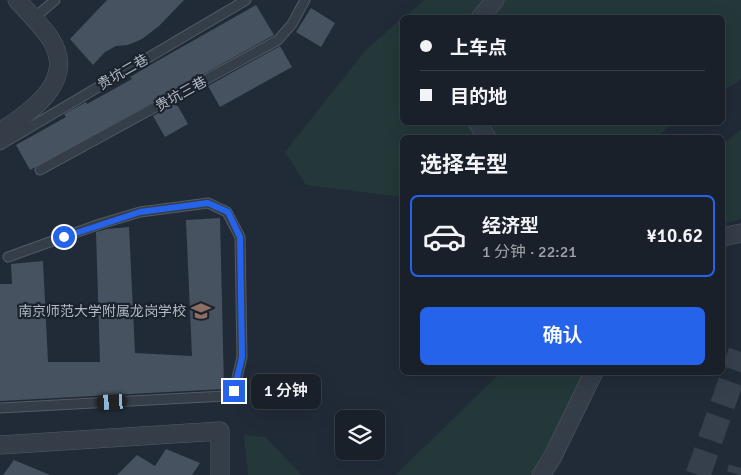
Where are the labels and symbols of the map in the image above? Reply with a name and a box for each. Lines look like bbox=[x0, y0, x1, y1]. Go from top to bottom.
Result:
street label: 贵坑二巷 bbox=[95, 51, 151, 93]
street label: 贵坑三巷 bbox=[152, 73, 210, 115]
route start bbox=[53, 226, 75, 248]
school or university icon: 南京师范大学附属龙岗学校 bbox=[190, 300, 212, 322]
place label: 南京师范大学附属龙岗学校 bbox=[18, 303, 186, 320]
callout: 1 分钟 bbox=[252, 374, 322, 408]
route end bbox=[223, 380, 245, 402]
car bbox=[96, 394, 127, 410]

